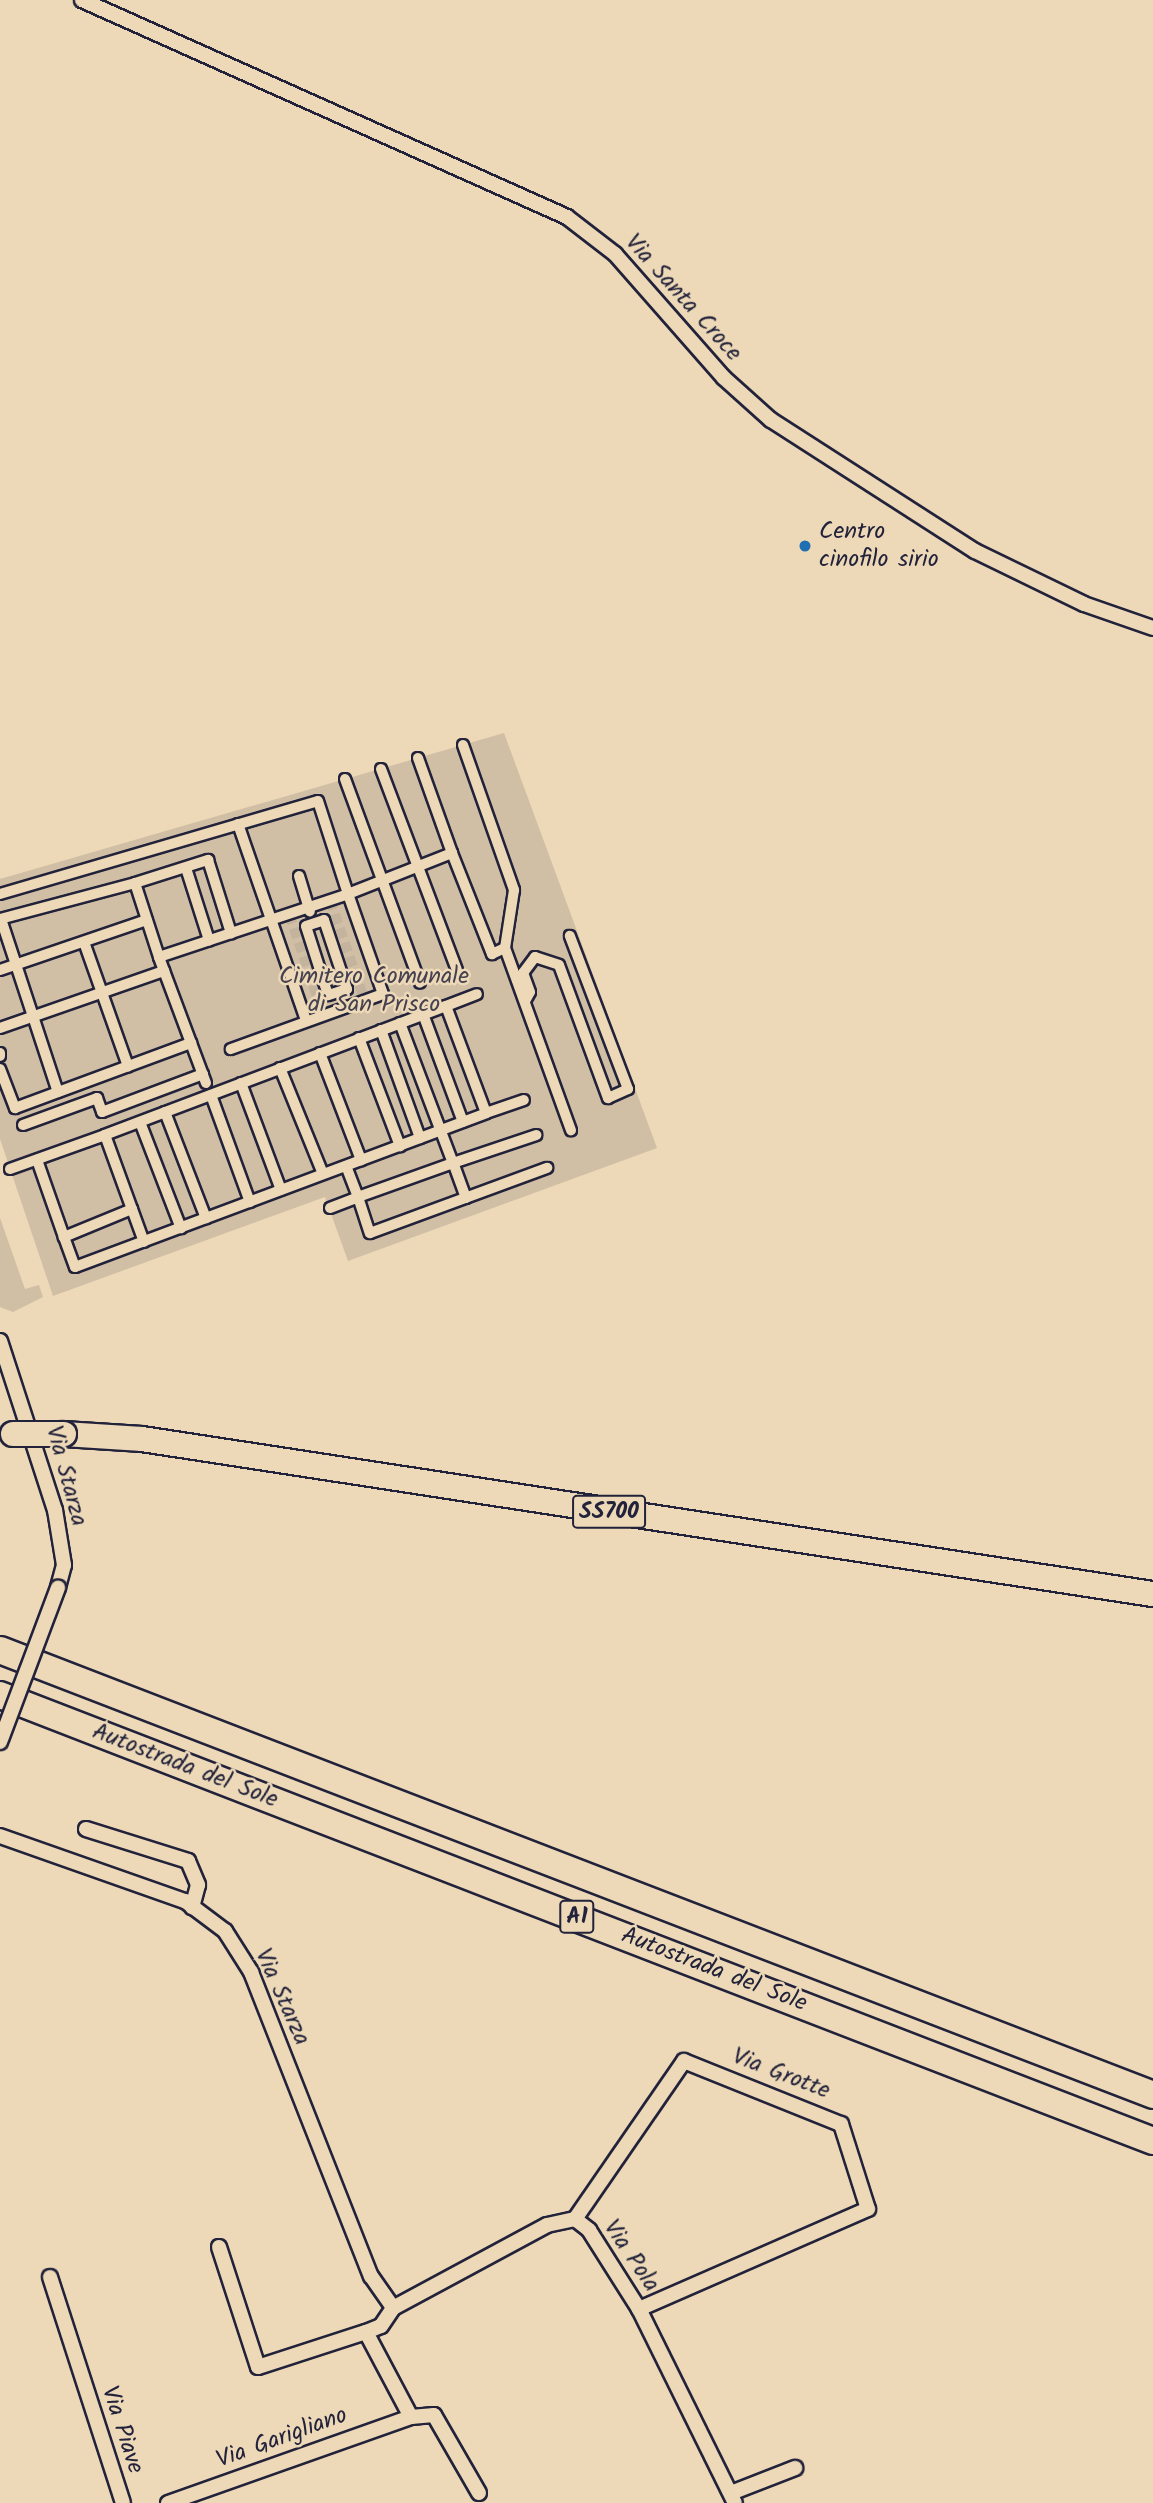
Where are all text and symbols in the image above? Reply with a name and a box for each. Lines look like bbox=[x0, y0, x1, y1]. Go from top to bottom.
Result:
street label: Via Santa Croce bbox=[618, 229, 748, 367]
place label: Centro cinofilo sirio bbox=[819, 518, 939, 574]
marker: Centro cinofilo sirio bbox=[797, 538, 813, 554]
park label: Cimitero Comunale di San Prisco bbox=[279, 963, 469, 1019]
street label: Via Starza bbox=[39, 1423, 93, 1529]
road number: SS700 bbox=[570, 1492, 648, 1532]
street label: Autostrada del Sole bbox=[88, 1717, 282, 1815]
road number: A1 bbox=[558, 1898, 596, 1936]
street label: Autostrada del Sole bbox=[617, 1921, 811, 2019]
street label: Via Starza bbox=[248, 1944, 316, 2050]
street label: Via Grotte bbox=[728, 2042, 834, 2106]
street label: Via Pola bbox=[597, 2215, 665, 2297]
street label: Via Piave bbox=[94, 2383, 150, 2477]
street label: Via Garigliano bbox=[213, 2401, 351, 2475]

